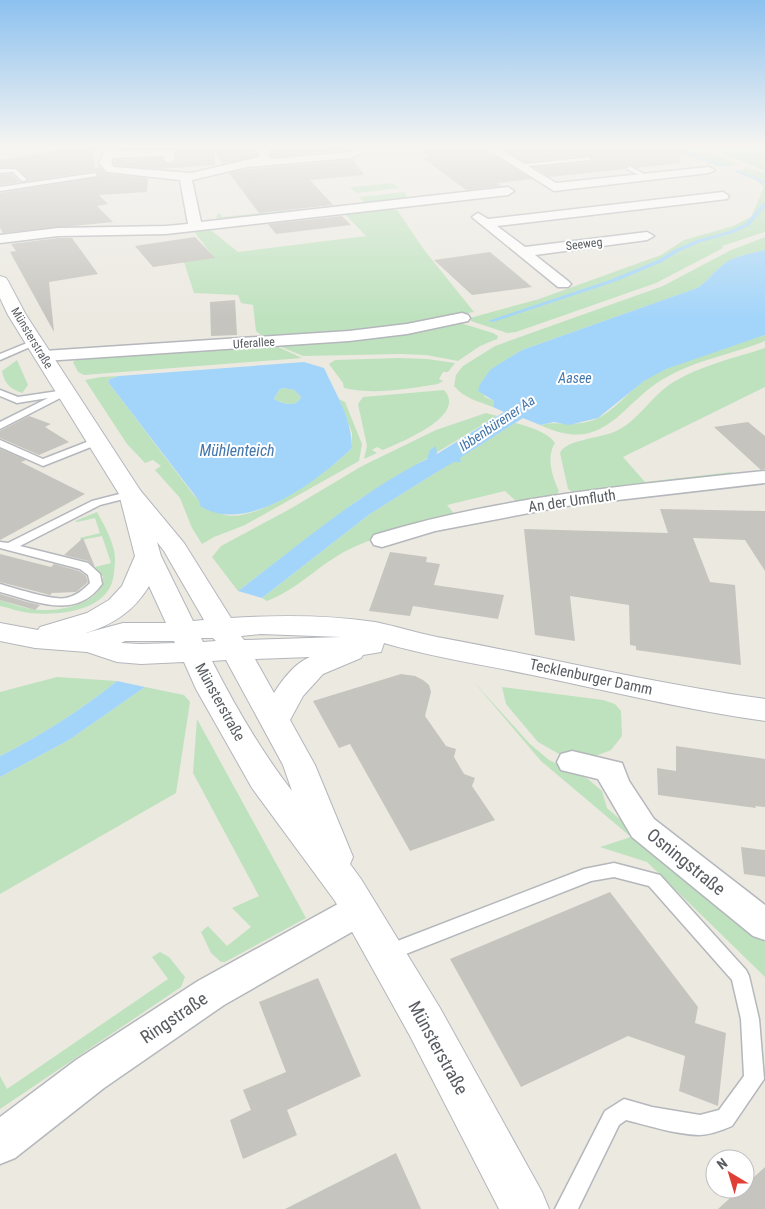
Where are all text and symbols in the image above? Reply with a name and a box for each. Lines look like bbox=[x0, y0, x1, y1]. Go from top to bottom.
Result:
street label: Seeweg bbox=[565, 235, 603, 253]
street label: Münsterstraße bbox=[8, 305, 56, 372]
street label: Uferallee bbox=[233, 335, 276, 351]
water label: Aasee bbox=[557, 370, 592, 386]
water label: Ibbenbürener Aa bbox=[456, 392, 538, 454]
water label: Mühlenteich bbox=[199, 441, 275, 460]
street label: An der Umfluth bbox=[527, 486, 617, 516]
street label: Tecklenburger Damm bbox=[528, 655, 654, 699]
street label: Münsterstraße bbox=[191, 660, 249, 744]
street label: Osningstraße bbox=[643, 824, 730, 900]
street label: Ringstraße bbox=[136, 988, 211, 1048]
street label: Münsterstraße bbox=[404, 997, 473, 1098]
north arrow bbox=[705, 1149, 755, 1199]
text: N bbox=[714, 1155, 730, 1173]

